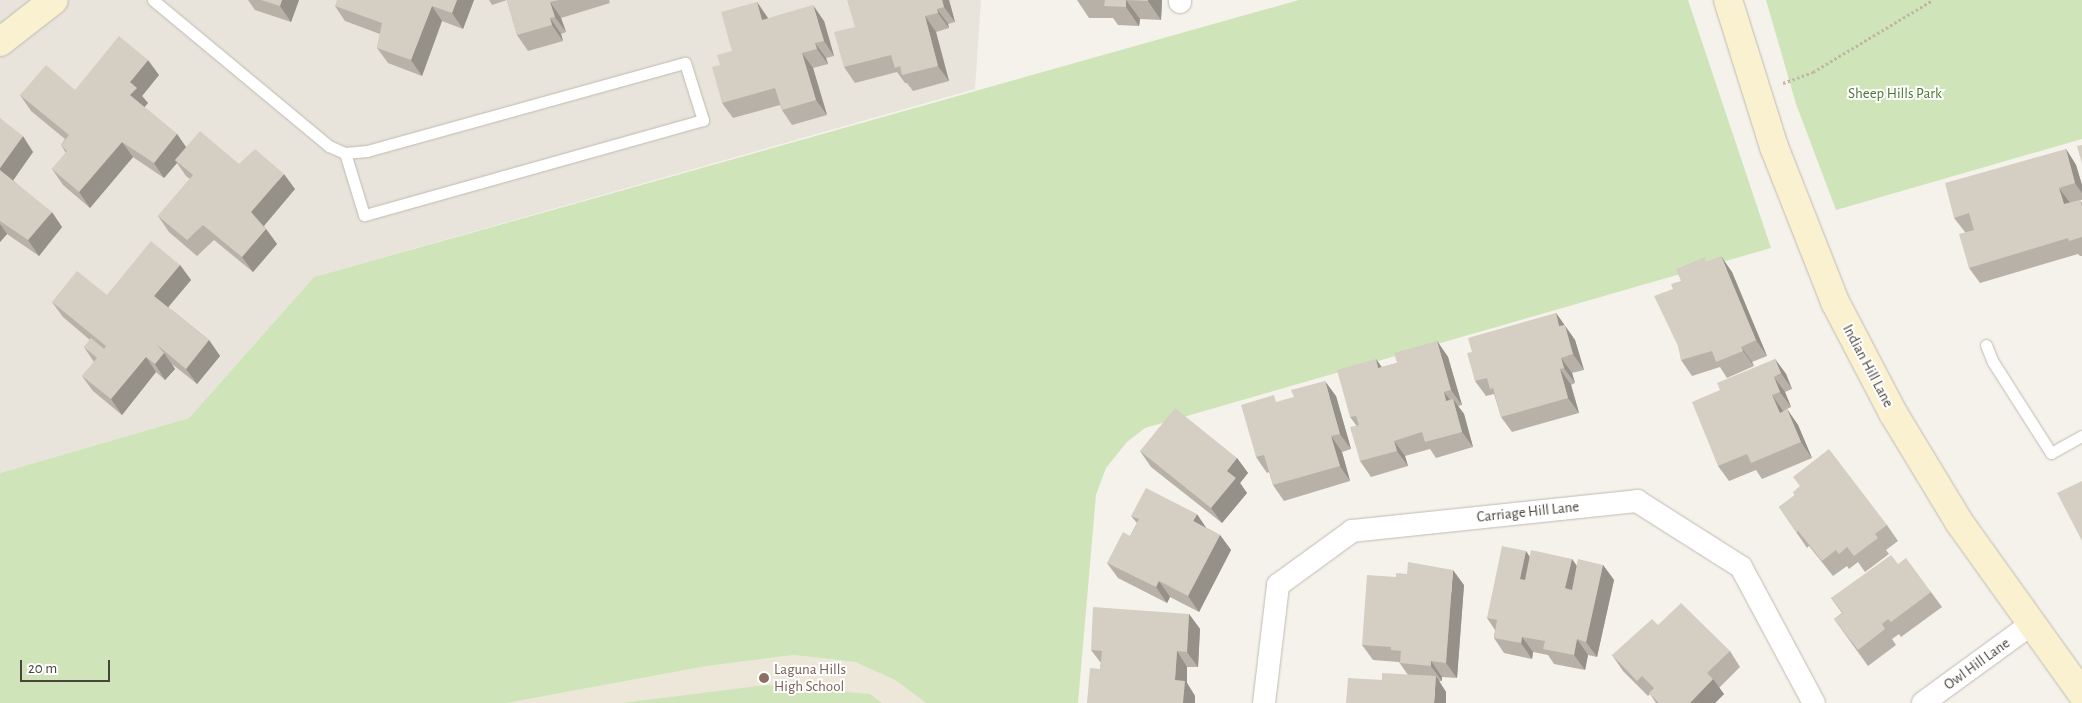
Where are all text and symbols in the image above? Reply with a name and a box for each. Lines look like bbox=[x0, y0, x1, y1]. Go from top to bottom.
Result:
park label: Sheep Hills Park bbox=[1848, 85, 1942, 103]
street label: Indian Hill Lane bbox=[1839, 321, 1897, 411]
street label: Carriage Hill Lane bbox=[1476, 498, 1580, 526]
street label: Owl Hill Lane bbox=[1940, 634, 2014, 694]
scale bar bbox=[22, 650, 112, 682]
place label: Laguna Hills High School bbox=[774, 660, 846, 695]
text: 20 m bbox=[28, 661, 57, 676]
marker: Laguna Hills High School bbox=[758, 672, 770, 684]

